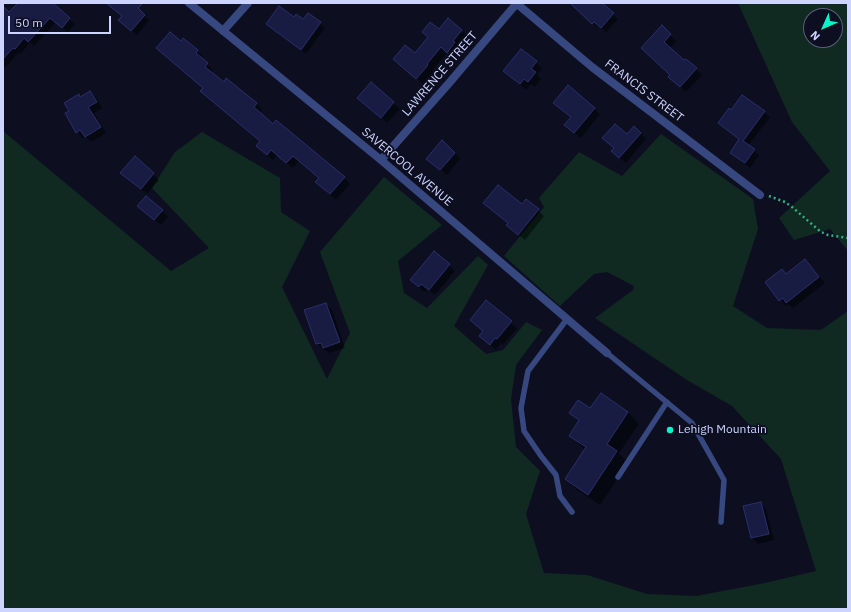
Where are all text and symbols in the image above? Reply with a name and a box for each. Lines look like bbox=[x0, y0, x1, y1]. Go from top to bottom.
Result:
scale bar bbox=[10, 8, 113, 34]
north arrow bbox=[803, 8, 843, 48]
text: 50 m bbox=[15, 15, 43, 30]
text: N bbox=[807, 28, 823, 44]
street label: LAWRENCE STREET bbox=[399, 29, 481, 119]
street label: FRANCIS STREET bbox=[602, 57, 686, 125]
street label: SAVERCOOL AVENUE bbox=[359, 125, 455, 209]
place label: Lehigh Mountain bbox=[678, 423, 767, 437]
marker: Lehigh Mountain bbox=[665, 425, 675, 435]

